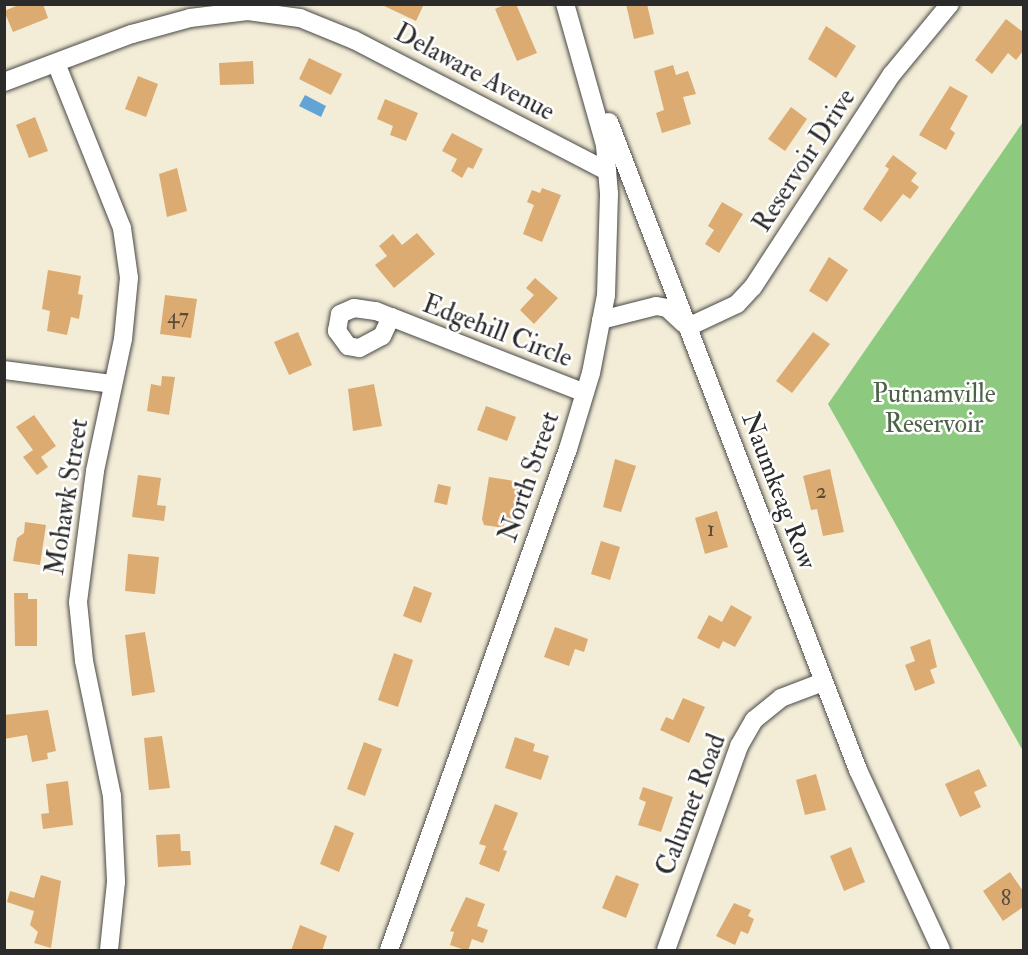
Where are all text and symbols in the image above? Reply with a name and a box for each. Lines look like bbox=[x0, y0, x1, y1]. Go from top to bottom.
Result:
street label: Delaware Avenue bbox=[389, 18, 559, 128]
street label: Reservoir Drive bbox=[747, 84, 863, 238]
street label: Edgehill Circle bbox=[418, 289, 576, 375]
house number: 47 bbox=[167, 304, 189, 330]
park label: Putnamville Reservoir bbox=[872, 379, 996, 440]
street label: North Street bbox=[493, 408, 567, 546]
street label: Naumkeag Row bbox=[734, 408, 822, 574]
street label: Mohawk Street bbox=[40, 417, 96, 577]
house number: 2 bbox=[815, 479, 827, 505]
house number: 1 bbox=[707, 517, 715, 543]
street label: Calumet Road bbox=[651, 730, 733, 880]
house number: 8 bbox=[1001, 886, 1011, 912]

